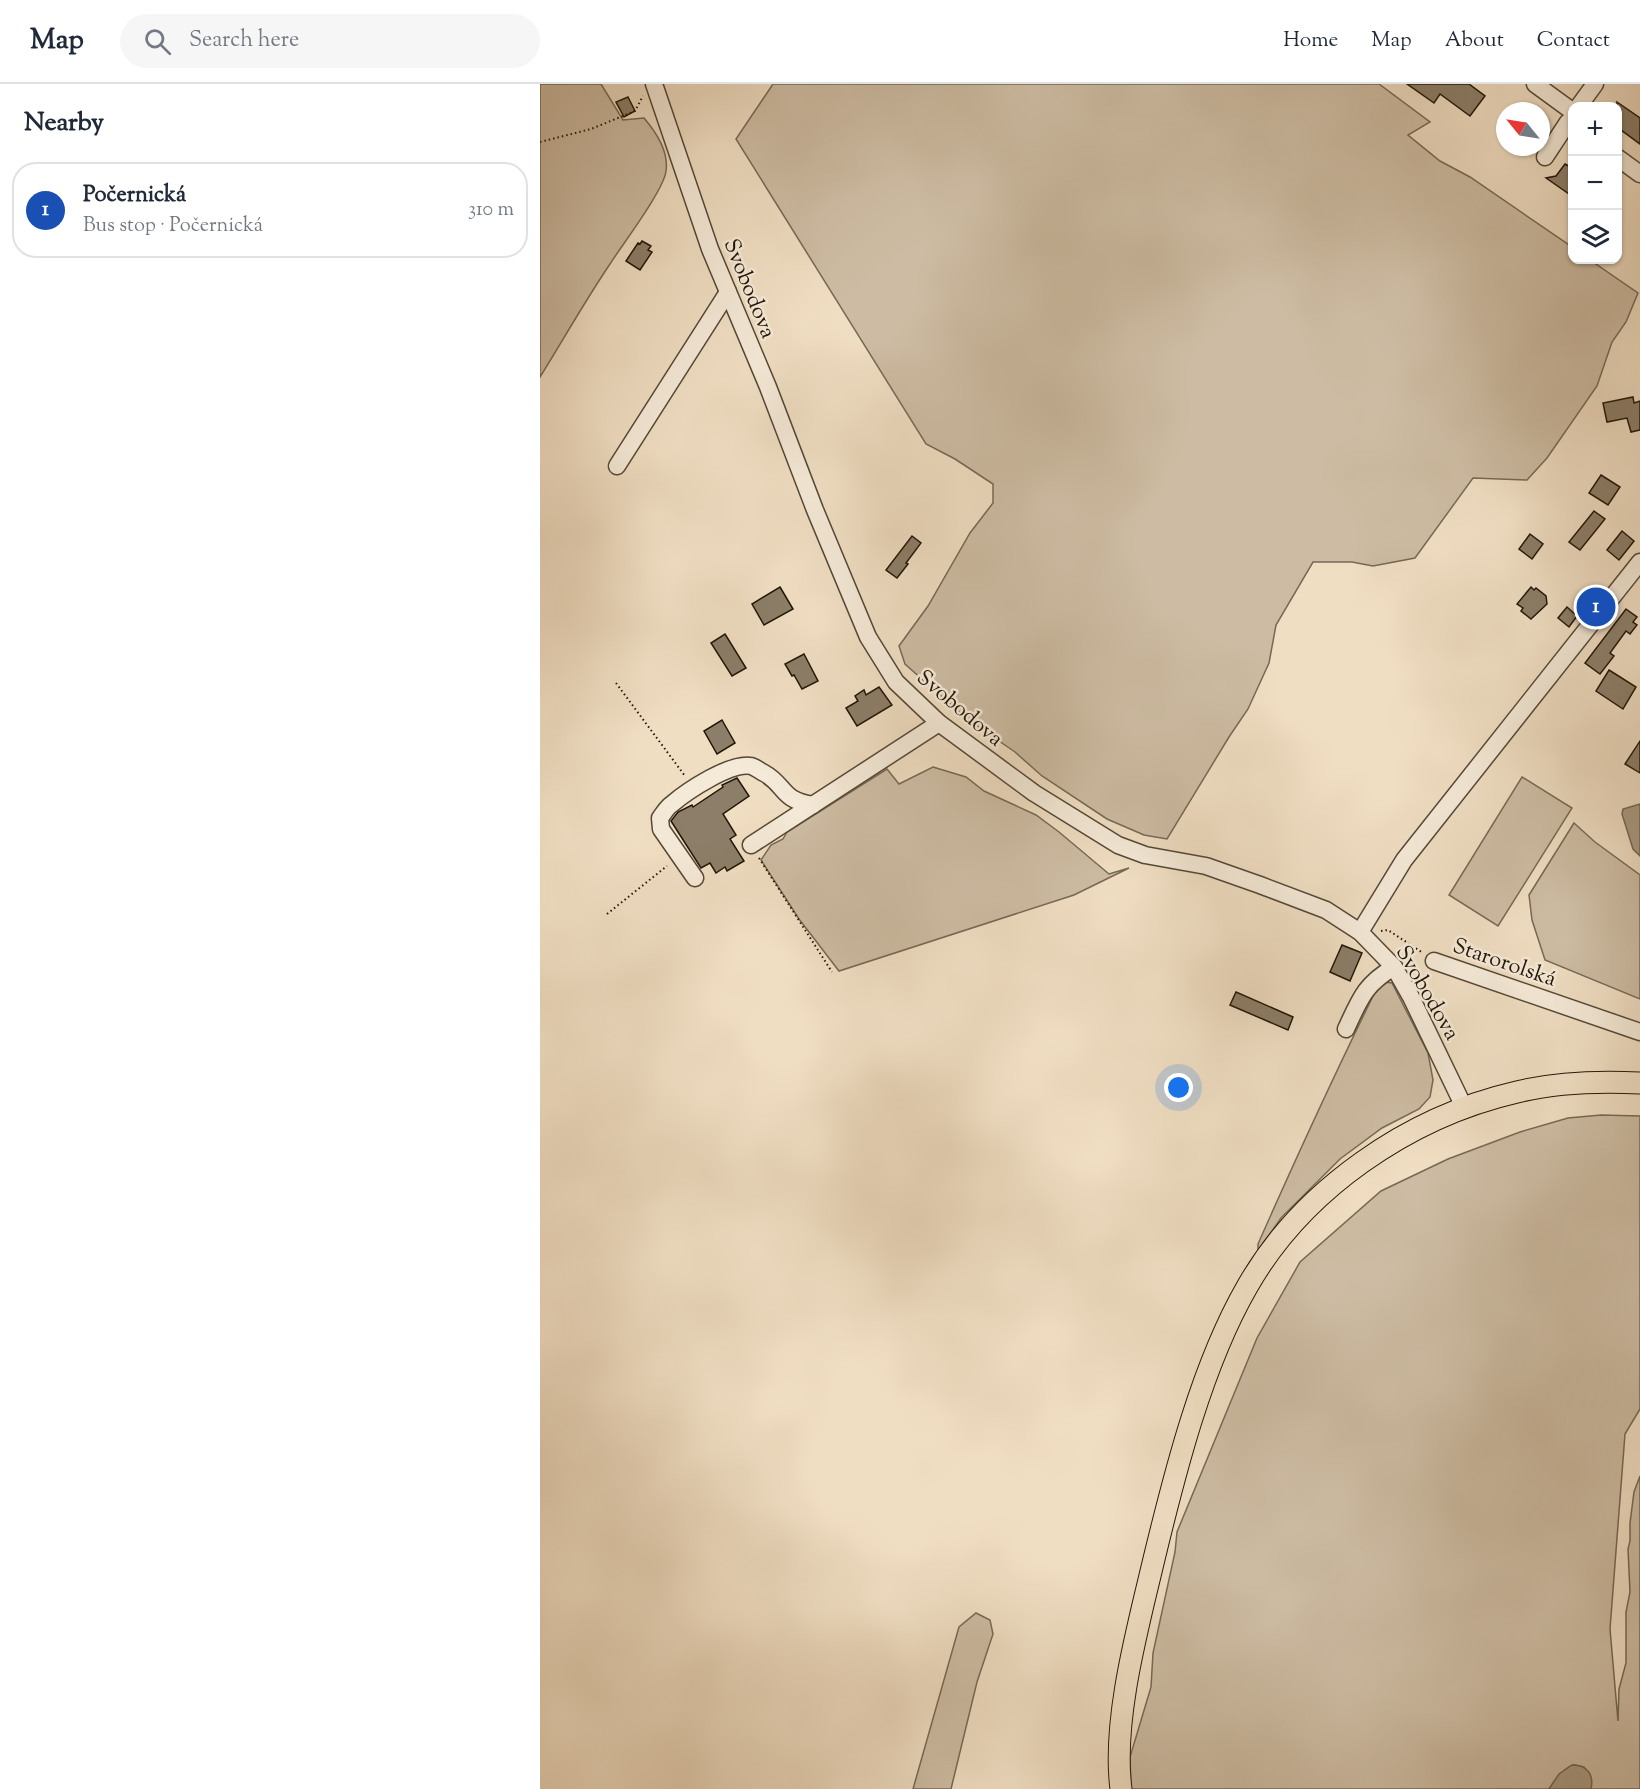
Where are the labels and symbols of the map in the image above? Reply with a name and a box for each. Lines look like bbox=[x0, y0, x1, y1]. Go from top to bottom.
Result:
north arrow bbox=[1496, 102, 1550, 156]
street label: Svobodova bbox=[714, 234, 783, 344]
pin: 1 bbox=[1576, 584, 1616, 630]
street label: Svobodova bbox=[909, 663, 1010, 755]
street label: Starorolská bbox=[1448, 931, 1560, 997]
street label: Svobodova bbox=[1386, 940, 1467, 1047]
your location bbox=[1164, 1073, 1193, 1102]

